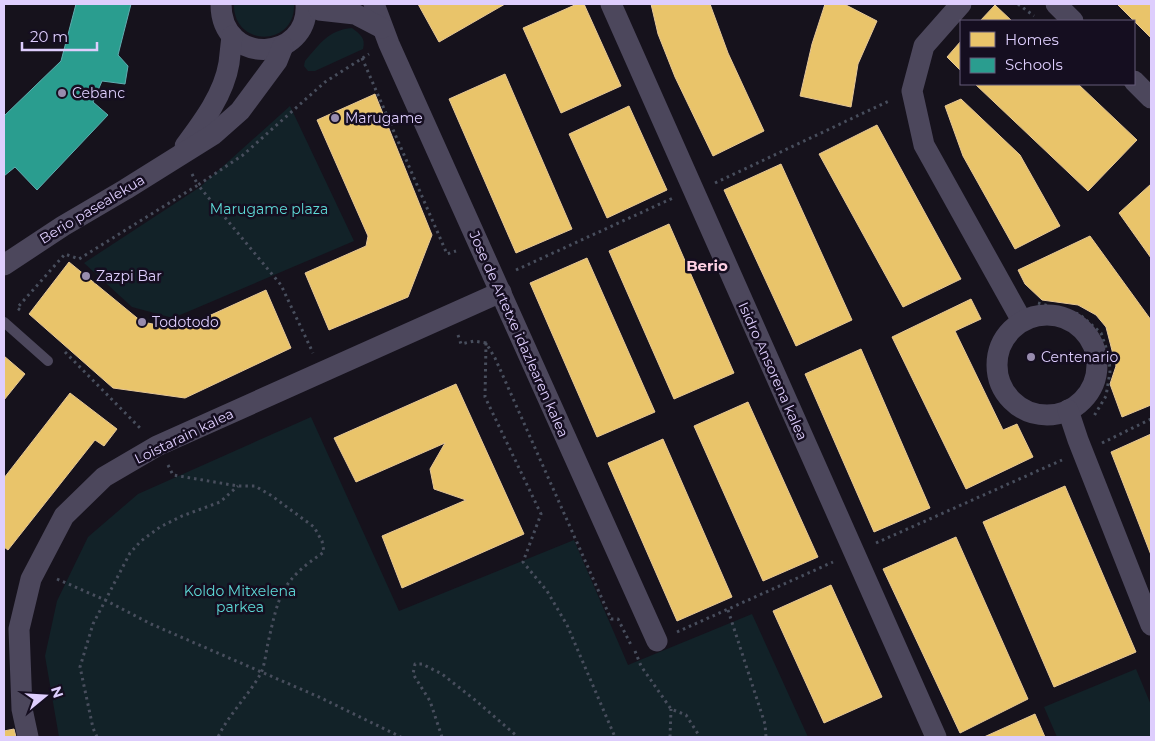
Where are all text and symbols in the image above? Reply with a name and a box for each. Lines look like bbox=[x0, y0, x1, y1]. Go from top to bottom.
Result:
scale bar bbox=[22, 20, 98, 52]
legend bbox=[960, 20, 1135, 85]
text: 20 m bbox=[30, 27, 68, 46]
text: Homes bbox=[1005, 30, 1059, 49]
text: Schools bbox=[1005, 55, 1063, 74]
place label: Cebanc bbox=[72, 84, 125, 102]
marker: Cebanc bbox=[56, 87, 68, 99]
place label: Marugame bbox=[345, 109, 423, 127]
marker: Marugame bbox=[329, 112, 341, 124]
street label: Berio pasealekua bbox=[36, 170, 148, 248]
park label: Marugame plaza bbox=[210, 200, 328, 218]
street label: Jose de Artetxe idazlearen kalea bbox=[465, 227, 573, 440]
district label: Berio bbox=[686, 256, 728, 275]
place label: Zazpi Bar bbox=[96, 267, 162, 285]
marker: Zazpi Bar bbox=[80, 270, 92, 282]
street label: Isidro Ansorena kalea bbox=[734, 299, 812, 443]
place label: Todotodo bbox=[152, 313, 219, 331]
marker: Todotodo bbox=[136, 316, 148, 328]
place label: Centenario bbox=[1041, 348, 1118, 366]
marker: Centenario bbox=[1025, 351, 1037, 363]
street label: Loistarain kalea bbox=[131, 404, 237, 468]
park label: Koldo Mitxelena parkea bbox=[184, 582, 296, 616]
north arrow bbox=[20, 671, 70, 721]
text: N bbox=[47, 684, 68, 700]

